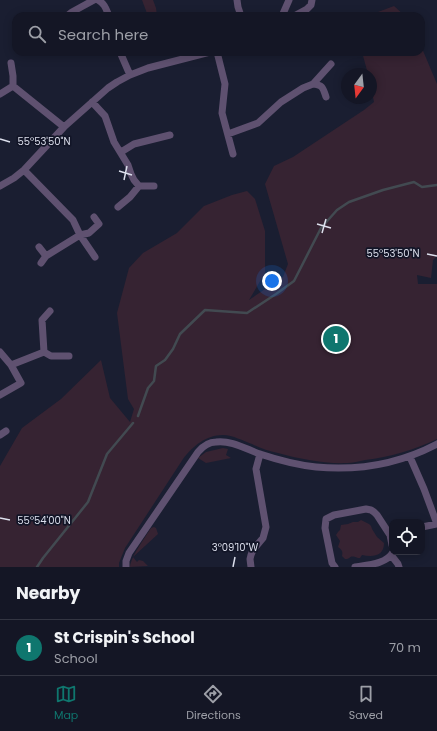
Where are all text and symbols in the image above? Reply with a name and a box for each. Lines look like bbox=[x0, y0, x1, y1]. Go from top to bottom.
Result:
search box bbox=[12, 12, 425, 56]
icon: search bbox=[26, 23, 48, 45]
text: Search here bbox=[58, 24, 148, 45]
north arrow bbox=[341, 68, 377, 104]
text: 55°53'50"N bbox=[18, 134, 70, 149]
text: 55°53'50"N bbox=[367, 246, 419, 261]
your location bbox=[262, 271, 282, 291]
pin: 1 bbox=[323, 324, 349, 354]
text: 55°54'00"N bbox=[17, 513, 71, 528]
map controls bbox=[389, 519, 425, 555]
button: locate bbox=[389, 519, 425, 555]
text: 3°09'10"W bbox=[212, 540, 258, 555]
text: Nearby bbox=[16, 581, 80, 605]
text: St Crispin's School bbox=[54, 627, 195, 648]
text: 1 bbox=[27, 638, 31, 657]
text: 70 m bbox=[389, 638, 421, 657]
text: School bbox=[54, 649, 98, 668]
tab: Map bbox=[54, 683, 78, 724]
tab: Directions bbox=[186, 683, 241, 724]
tab: Saved bbox=[349, 683, 383, 724]

